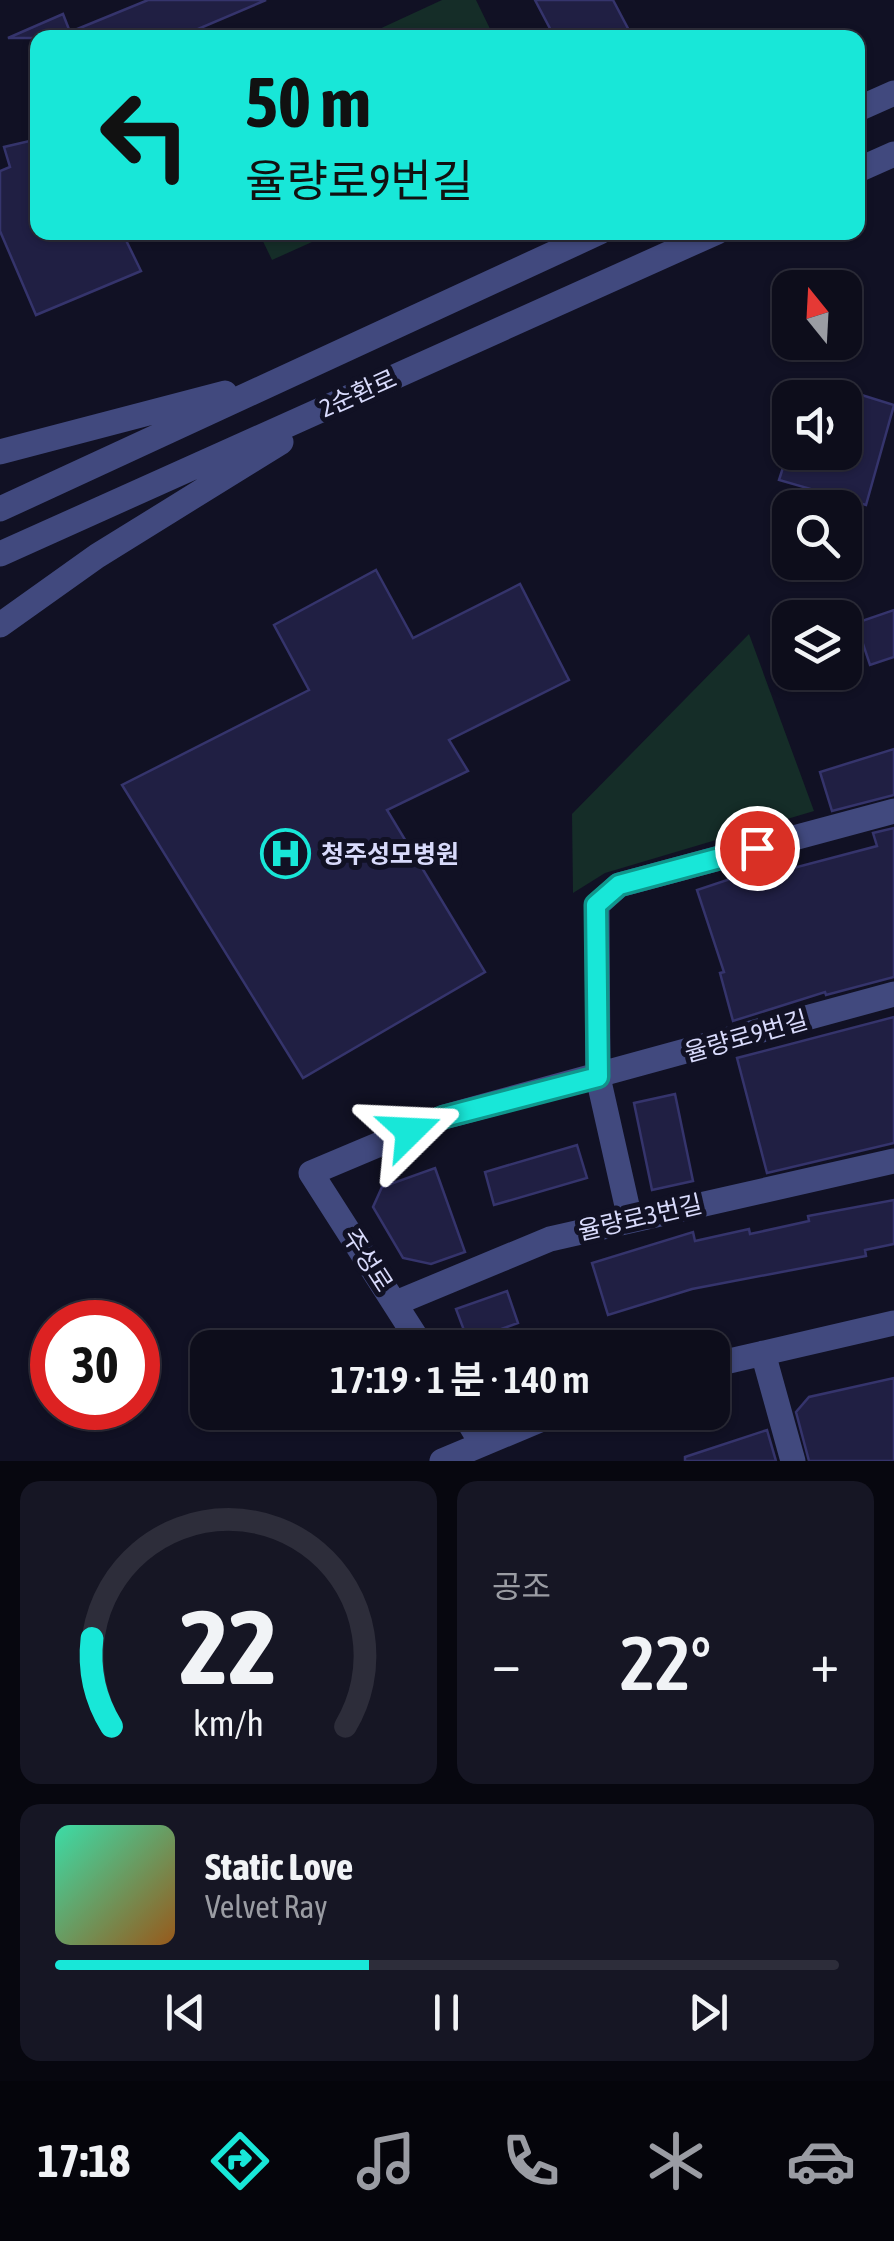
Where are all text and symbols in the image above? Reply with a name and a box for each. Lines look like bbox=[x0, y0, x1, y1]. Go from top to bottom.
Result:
text: 50 m bbox=[245, 62, 371, 142]
icon: left bbox=[80, 70, 210, 200]
text: 율량로9번길 bbox=[245, 155, 473, 207]
north arrow bbox=[772, 270, 862, 360]
map controls bbox=[772, 270, 862, 690]
street label: 2순환로 bbox=[315, 364, 401, 422]
button: sound bbox=[772, 380, 862, 470]
button: search bbox=[772, 490, 862, 580]
button: layers bbox=[772, 600, 862, 690]
pin bbox=[715, 806, 800, 891]
icon: arrive bbox=[730, 821, 785, 876]
hospital icon: 청주성모병원 bbox=[260, 828, 312, 880]
place label: 청주성모병원 bbox=[321, 840, 459, 868]
street label: 율량로9번길 bbox=[681, 1005, 811, 1067]
position arrow bbox=[358, 1079, 462, 1183]
street label: 율량로3번길 bbox=[575, 1189, 705, 1245]
street label: 주성로 bbox=[337, 1223, 399, 1297]
speed limit sign: 30 bbox=[30, 1300, 160, 1430]
text: 17:19 · 1 분 · 140 m bbox=[330, 1358, 590, 1401]
text: 공조 bbox=[492, 1568, 551, 1605]
text: 22 bbox=[180, 1587, 277, 1706]
text: 22° bbox=[620, 1620, 711, 1706]
text: − bbox=[492, 1631, 521, 1694]
text: + bbox=[810, 1631, 839, 1694]
text: km/h bbox=[193, 1703, 264, 1744]
text: Static Love bbox=[205, 1845, 353, 1888]
text: Velvet Ray bbox=[205, 1888, 327, 1925]
icon: previous bbox=[158, 1985, 213, 2040]
icon: pause bbox=[419, 1985, 474, 2040]
icon: next bbox=[681, 1985, 736, 2040]
icon: directions bbox=[205, 2126, 275, 2196]
icon: music bbox=[351, 2126, 421, 2196]
icon: phone bbox=[496, 2126, 566, 2196]
icon: climate bbox=[641, 2126, 711, 2196]
icon: car bbox=[786, 2126, 856, 2196]
text: 17:18 bbox=[38, 2135, 130, 2187]

